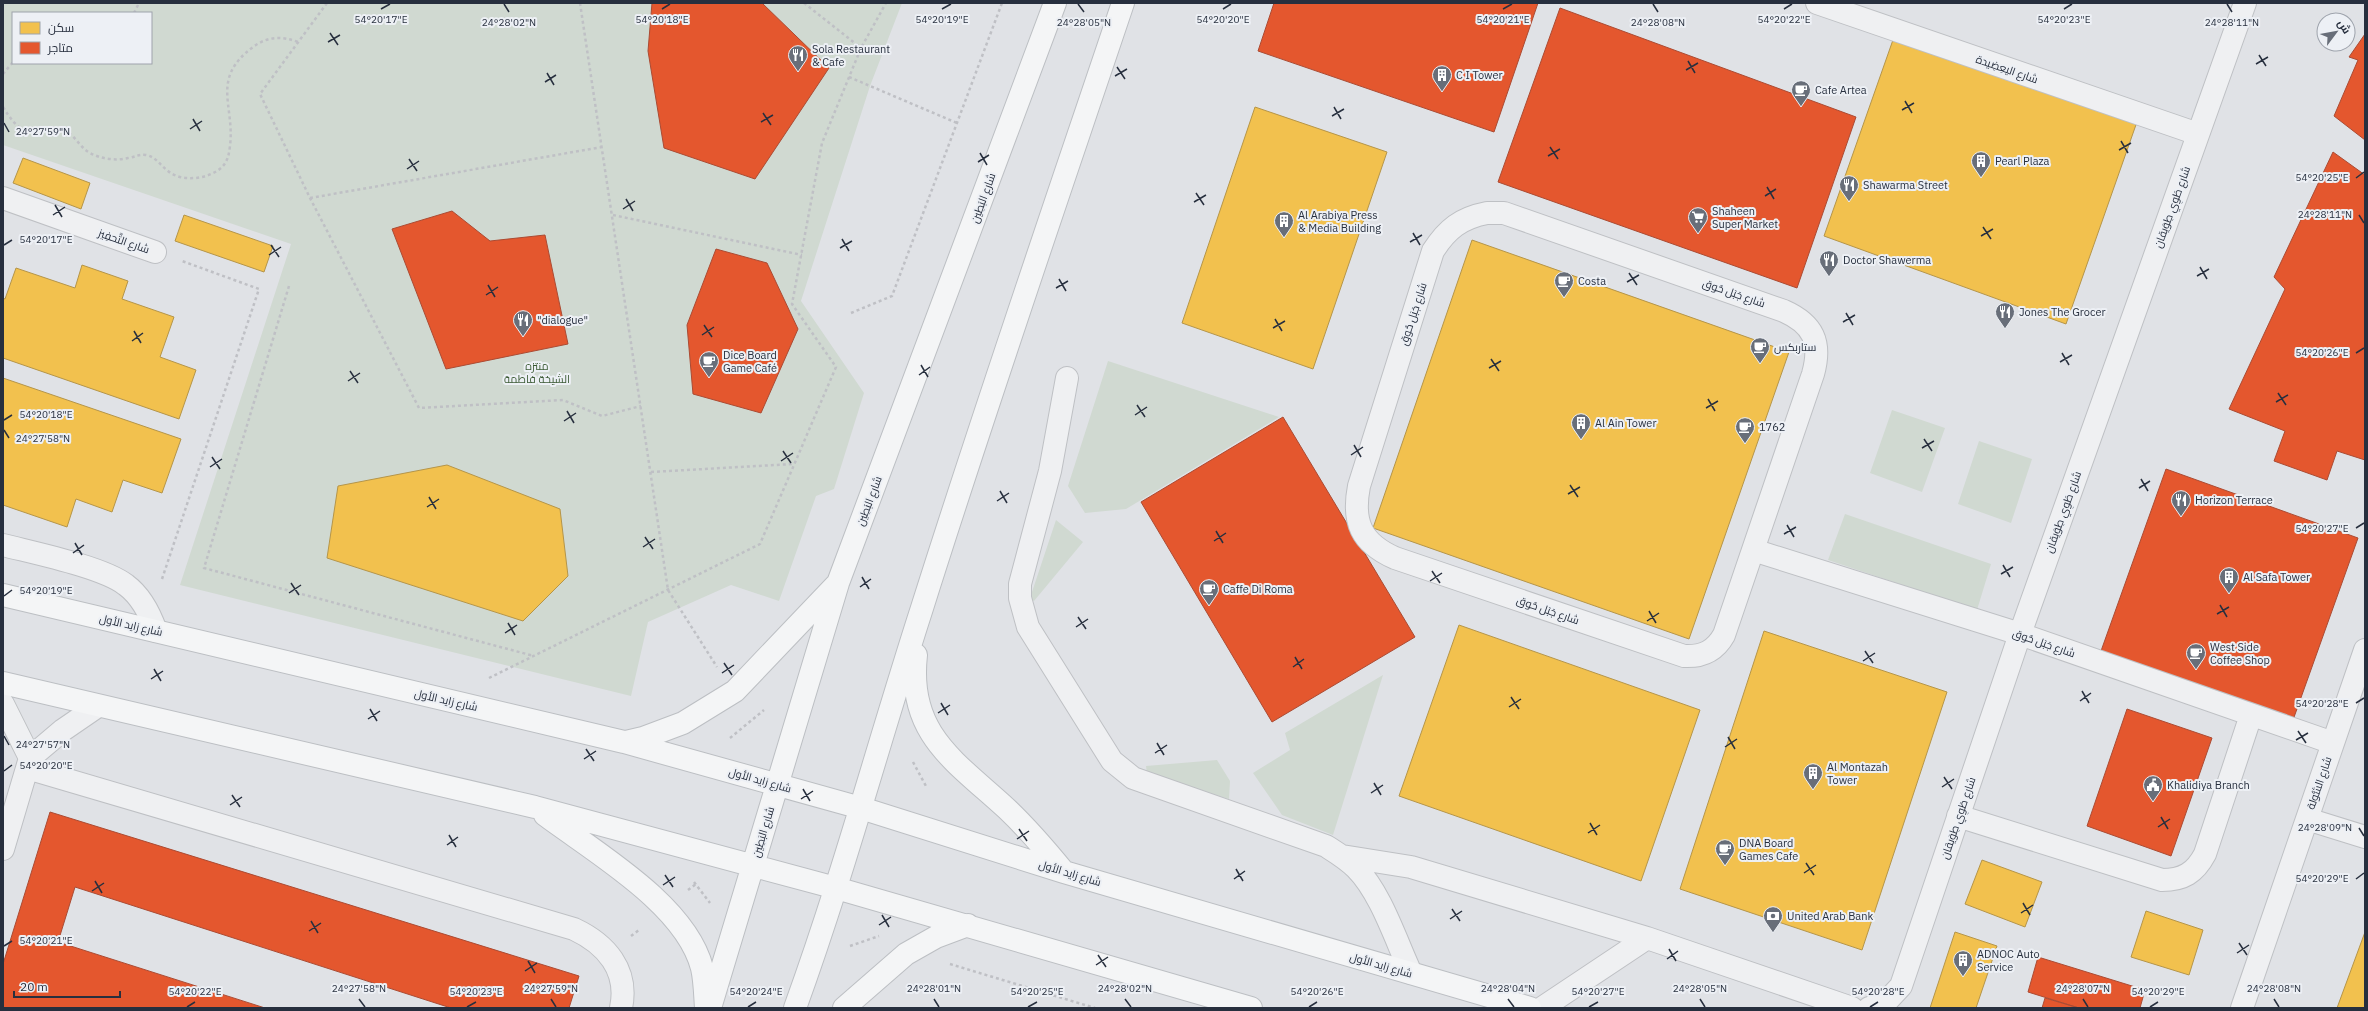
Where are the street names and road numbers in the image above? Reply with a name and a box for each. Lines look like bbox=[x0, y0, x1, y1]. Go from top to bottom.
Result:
street label: شارع اليعِضِيدة bbox=[1974, 52, 2040, 87]
street label: شارع طَوِي طِوَيقان bbox=[2151, 164, 2195, 250]
street label: شارع البَطِين bbox=[967, 171, 999, 225]
street label: شارع التَّحفِيز bbox=[95, 225, 151, 257]
street label: شارع جَبَل حُوق bbox=[1700, 276, 1767, 311]
street label: شارع جَبَل حُوق bbox=[1396, 281, 1431, 348]
street label: شارع طَوِي طِوَيقان bbox=[2042, 469, 2086, 555]
street label: شارع البَطِين bbox=[853, 474, 886, 528]
street label: شارع جَبَل حُوق bbox=[1514, 593, 1581, 628]
street label: شارع زايد الأول bbox=[98, 611, 164, 640]
street label: شارع جَبَل حُوق bbox=[2010, 626, 2077, 661]
street label: شارع زايد الأول bbox=[413, 686, 479, 715]
street label: شارع الشُّولة bbox=[2303, 755, 2336, 812]
street label: شارع زايد الأول bbox=[727, 764, 793, 797]
street label: شارع طَوِي طِوَيقان bbox=[1937, 775, 1981, 862]
street label: شارع البَطِين bbox=[749, 805, 778, 859]
street label: شارع زايد الأول bbox=[1037, 857, 1103, 890]
street label: شارع زايد الأول bbox=[1348, 949, 1414, 982]

